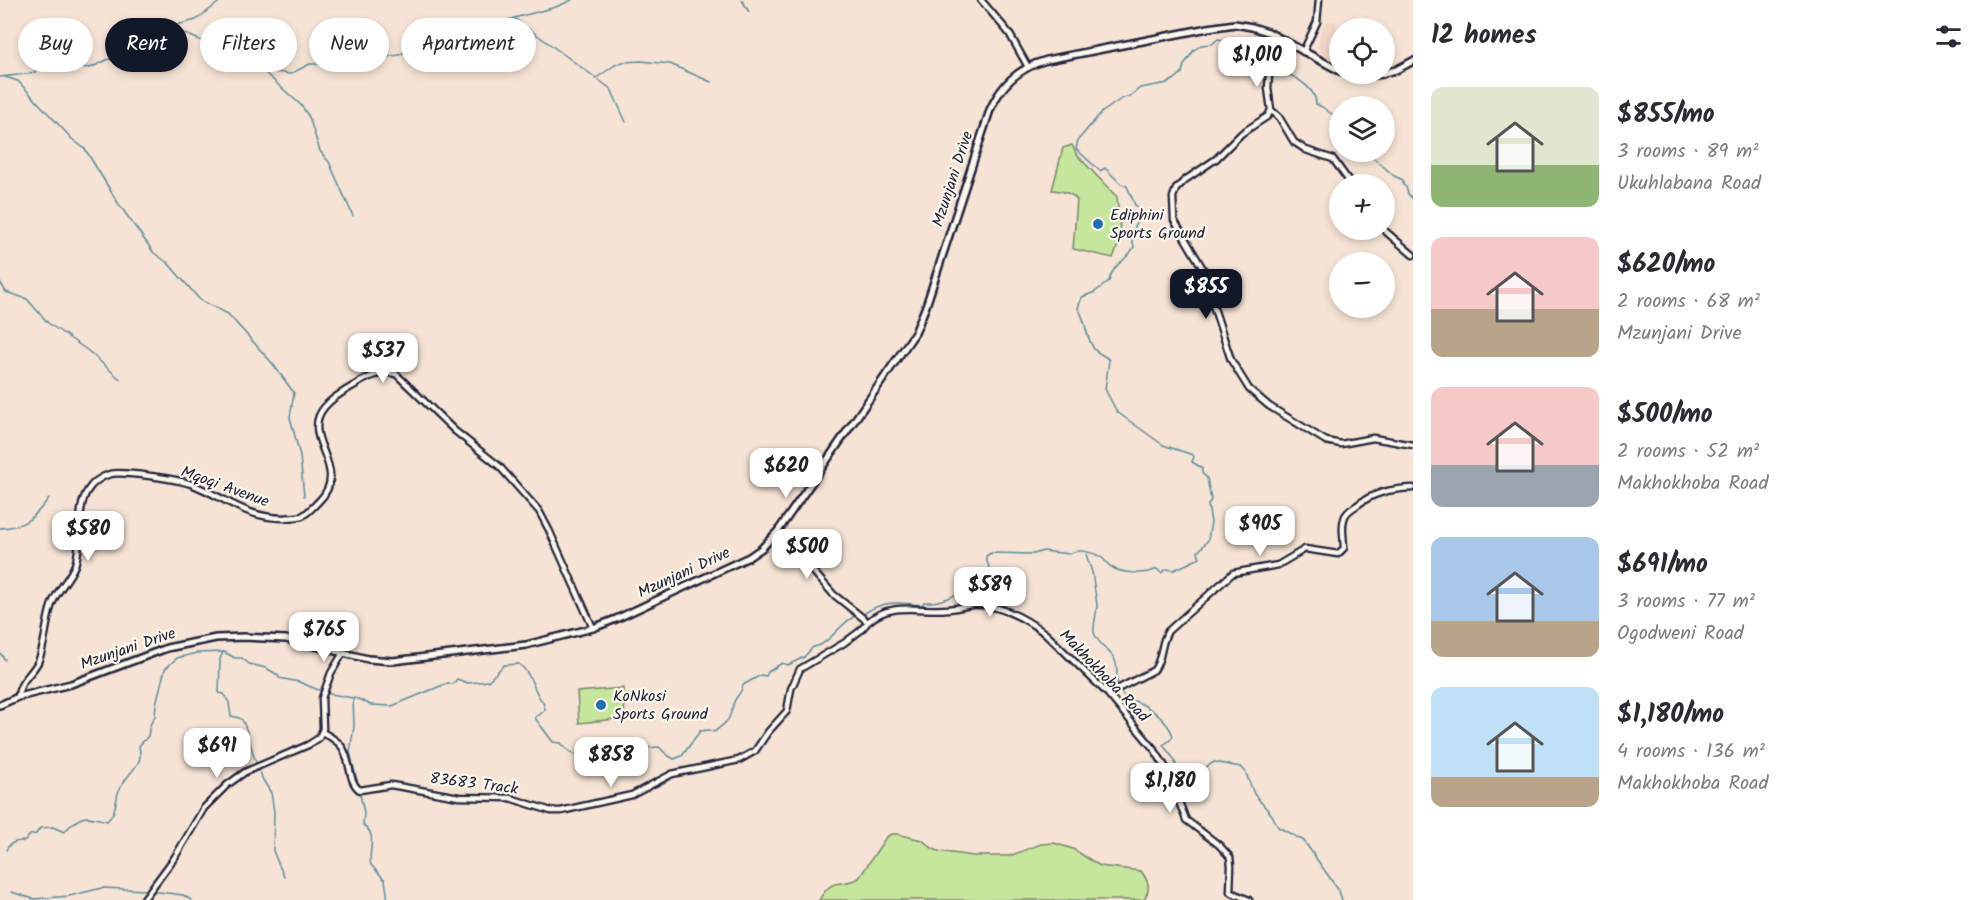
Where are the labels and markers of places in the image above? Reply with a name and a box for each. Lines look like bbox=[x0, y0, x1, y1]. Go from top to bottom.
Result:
pin: $1,010 bbox=[1208, 37, 1306, 88]
place label: Ediphini Sports Ground bbox=[1110, 203, 1206, 246]
marker: Ediphini Sports Ground bbox=[1091, 217, 1105, 231]
pin: $855 bbox=[1170, 269, 1242, 320]
pin: $537 bbox=[347, 333, 419, 384]
pin: $620 bbox=[750, 448, 822, 499]
pin: $905 bbox=[1224, 506, 1296, 557]
pin: $580 bbox=[52, 511, 124, 562]
pin: $500 bbox=[771, 529, 843, 580]
pin: $589 bbox=[954, 567, 1026, 618]
pin: $765 bbox=[288, 612, 360, 663]
place label: KoNkosi Sports Ground bbox=[613, 684, 709, 727]
marker: KoNkosi Sports Ground bbox=[594, 698, 608, 712]
pin: $691 bbox=[181, 728, 253, 779]
pin: $858 bbox=[575, 737, 647, 788]
pin: $1,180 bbox=[1121, 763, 1219, 814]

